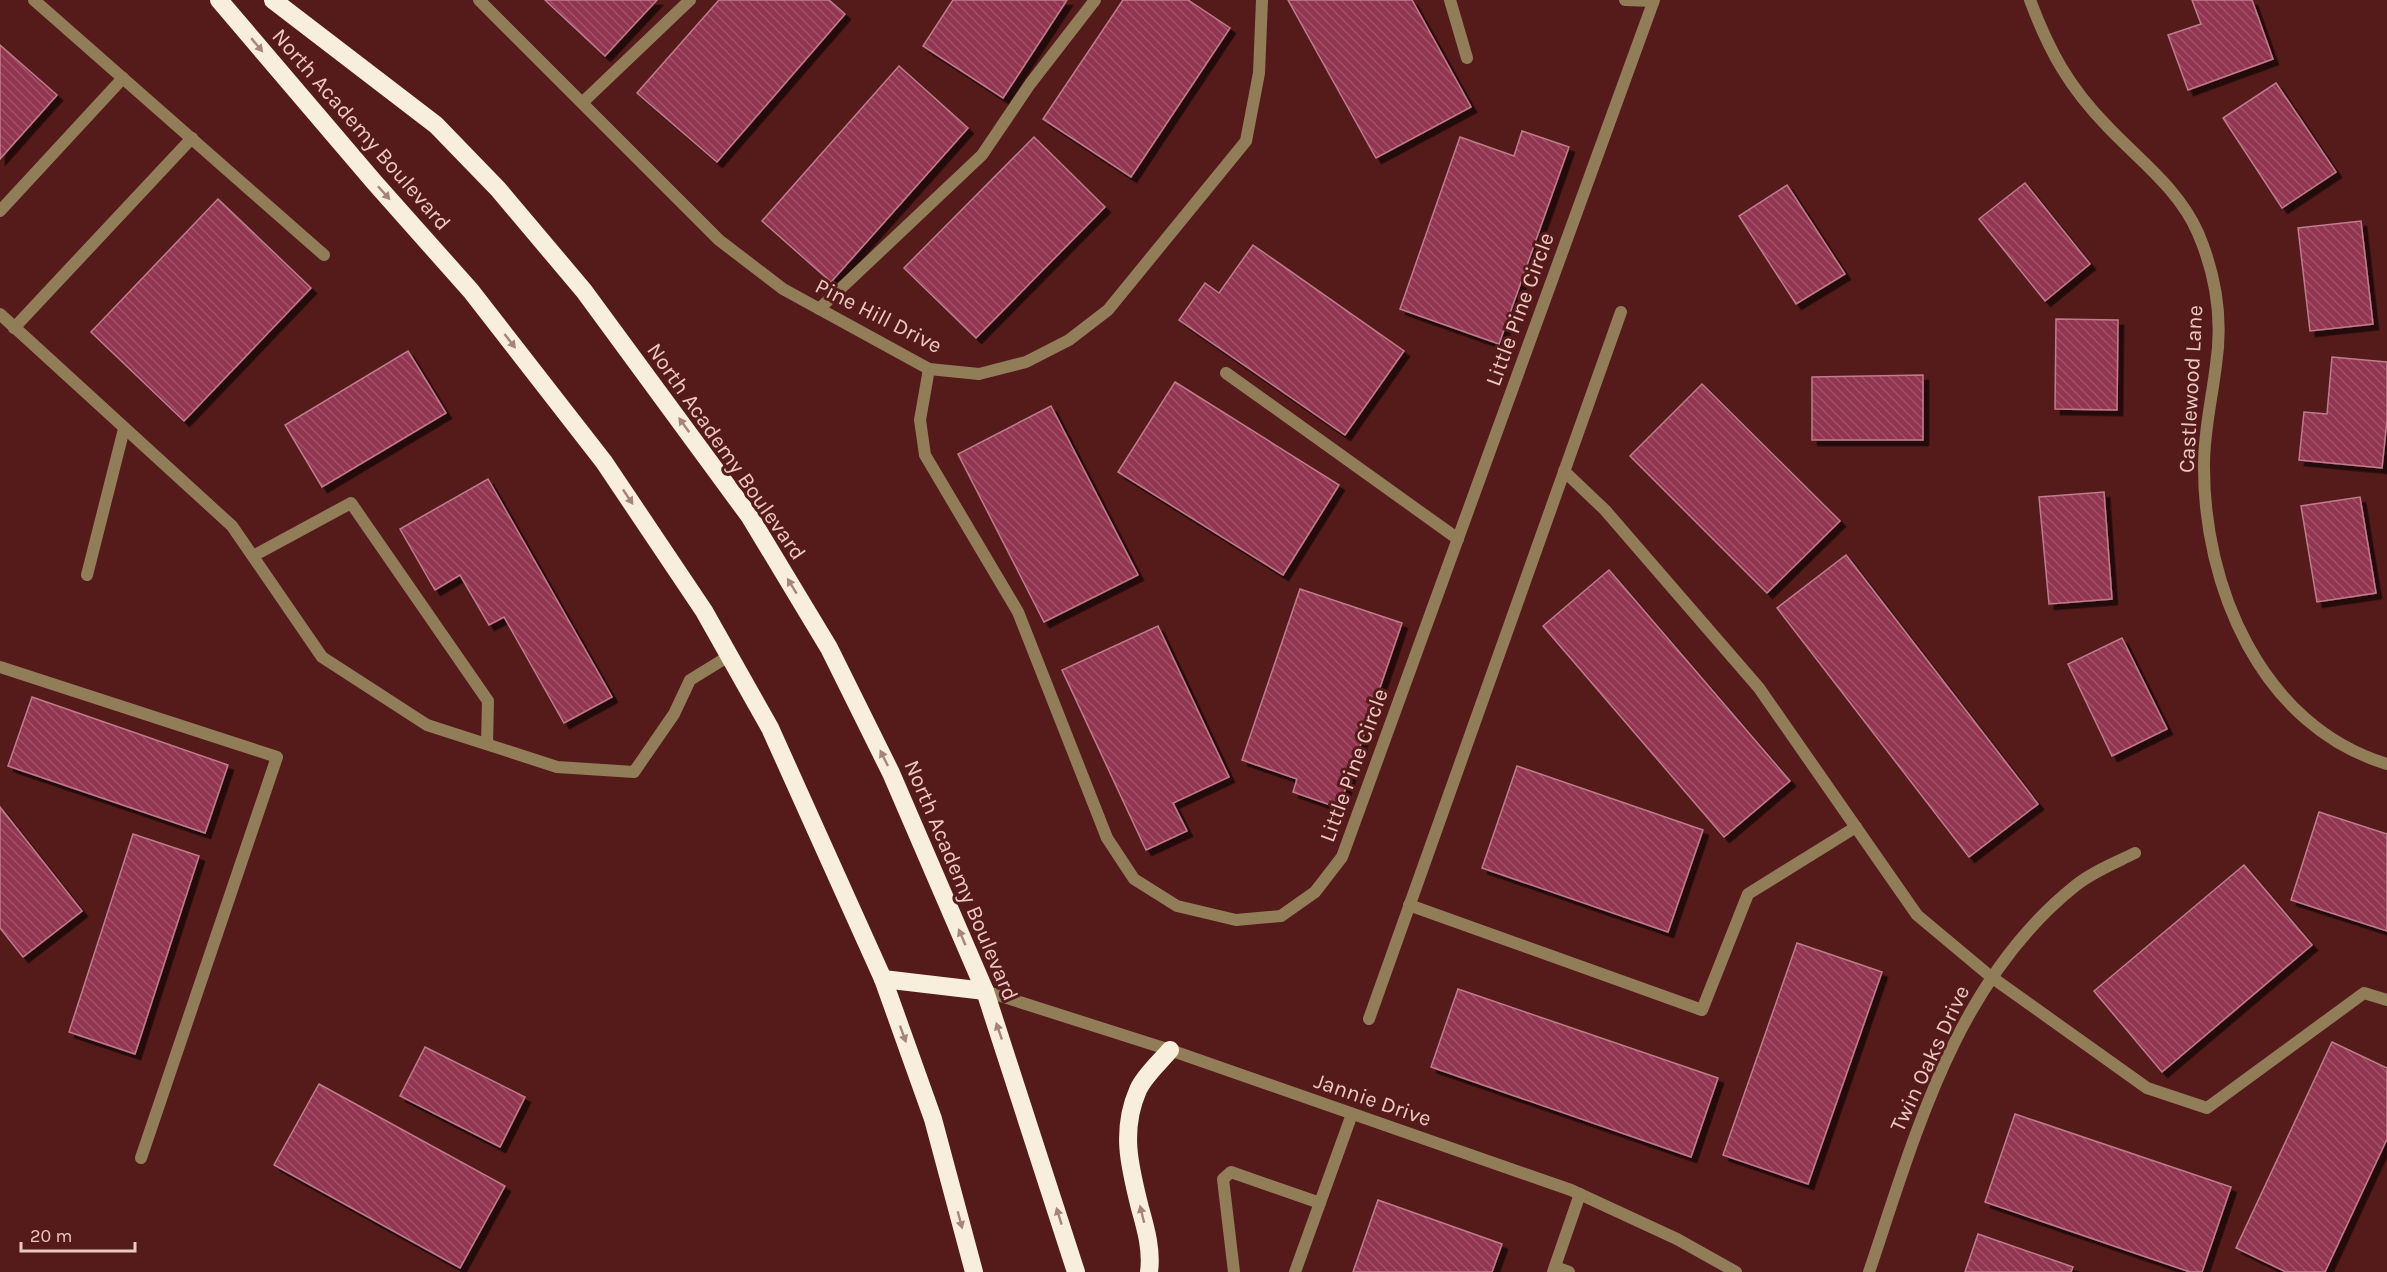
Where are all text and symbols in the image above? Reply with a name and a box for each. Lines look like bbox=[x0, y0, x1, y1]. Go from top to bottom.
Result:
street label: North Academy Boulevard bbox=[267, 23, 456, 236]
one-way arrow bbox=[250, 37, 263, 52]
one-way arrow bbox=[377, 185, 390, 200]
street label: Little Pine Circle bbox=[1480, 229, 1560, 390]
street label: Pine Hill Drive bbox=[811, 273, 946, 359]
street label: Castlewood Lane bbox=[2174, 304, 2208, 474]
one-way arrow bbox=[504, 333, 517, 349]
street label: North Academy Boulevard bbox=[641, 338, 811, 565]
one-way arrow bbox=[678, 417, 690, 433]
one-way arrow bbox=[622, 488, 633, 505]
one-way arrow bbox=[787, 578, 798, 594]
street label: Little Pine Circle bbox=[1314, 685, 1394, 846]
one-way arrow bbox=[879, 750, 888, 767]
street label: North Academy Boulevard bbox=[899, 756, 1024, 1005]
one-way arrow bbox=[957, 928, 966, 946]
street label: Twin Oaks Drive bbox=[1885, 981, 1975, 1136]
one-way arrow bbox=[993, 1021, 1003, 1039]
one-way arrow bbox=[898, 1025, 908, 1043]
street label: Jannie Drive bbox=[1311, 1068, 1435, 1132]
one-way arrow bbox=[1137, 1205, 1146, 1223]
one-way arrow bbox=[1054, 1207, 1063, 1225]
one-way arrow bbox=[956, 1211, 966, 1229]
scale bar bbox=[21, 1215, 135, 1253]
text: 20 m bbox=[30, 1225, 72, 1247]

